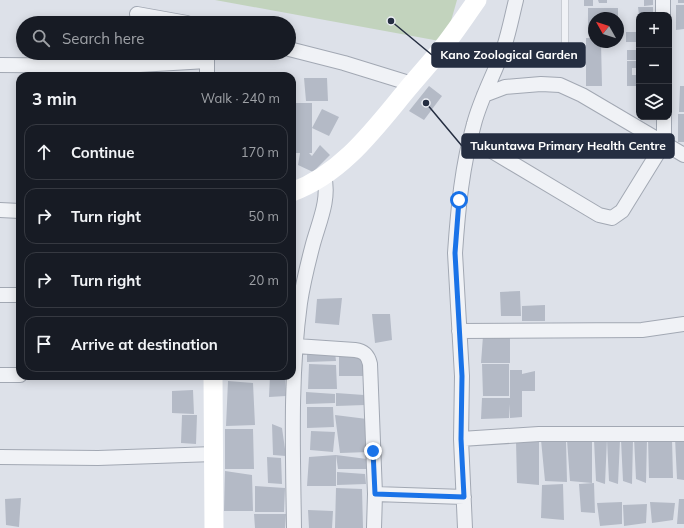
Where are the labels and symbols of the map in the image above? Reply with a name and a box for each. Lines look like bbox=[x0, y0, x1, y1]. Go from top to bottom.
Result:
north arrow bbox=[588, 12, 624, 48]
callout: Kano Zoological Garden bbox=[432, 43, 585, 67]
text: Kano Zoological Garden bbox=[440, 47, 578, 62]
callout: Tukuntawa Primary Health Centre bbox=[462, 134, 674, 158]
text: Tukuntawa Primary Health Centre bbox=[470, 138, 666, 153]
route start bbox=[450, 191, 468, 209]
route end bbox=[364, 442, 382, 460]

